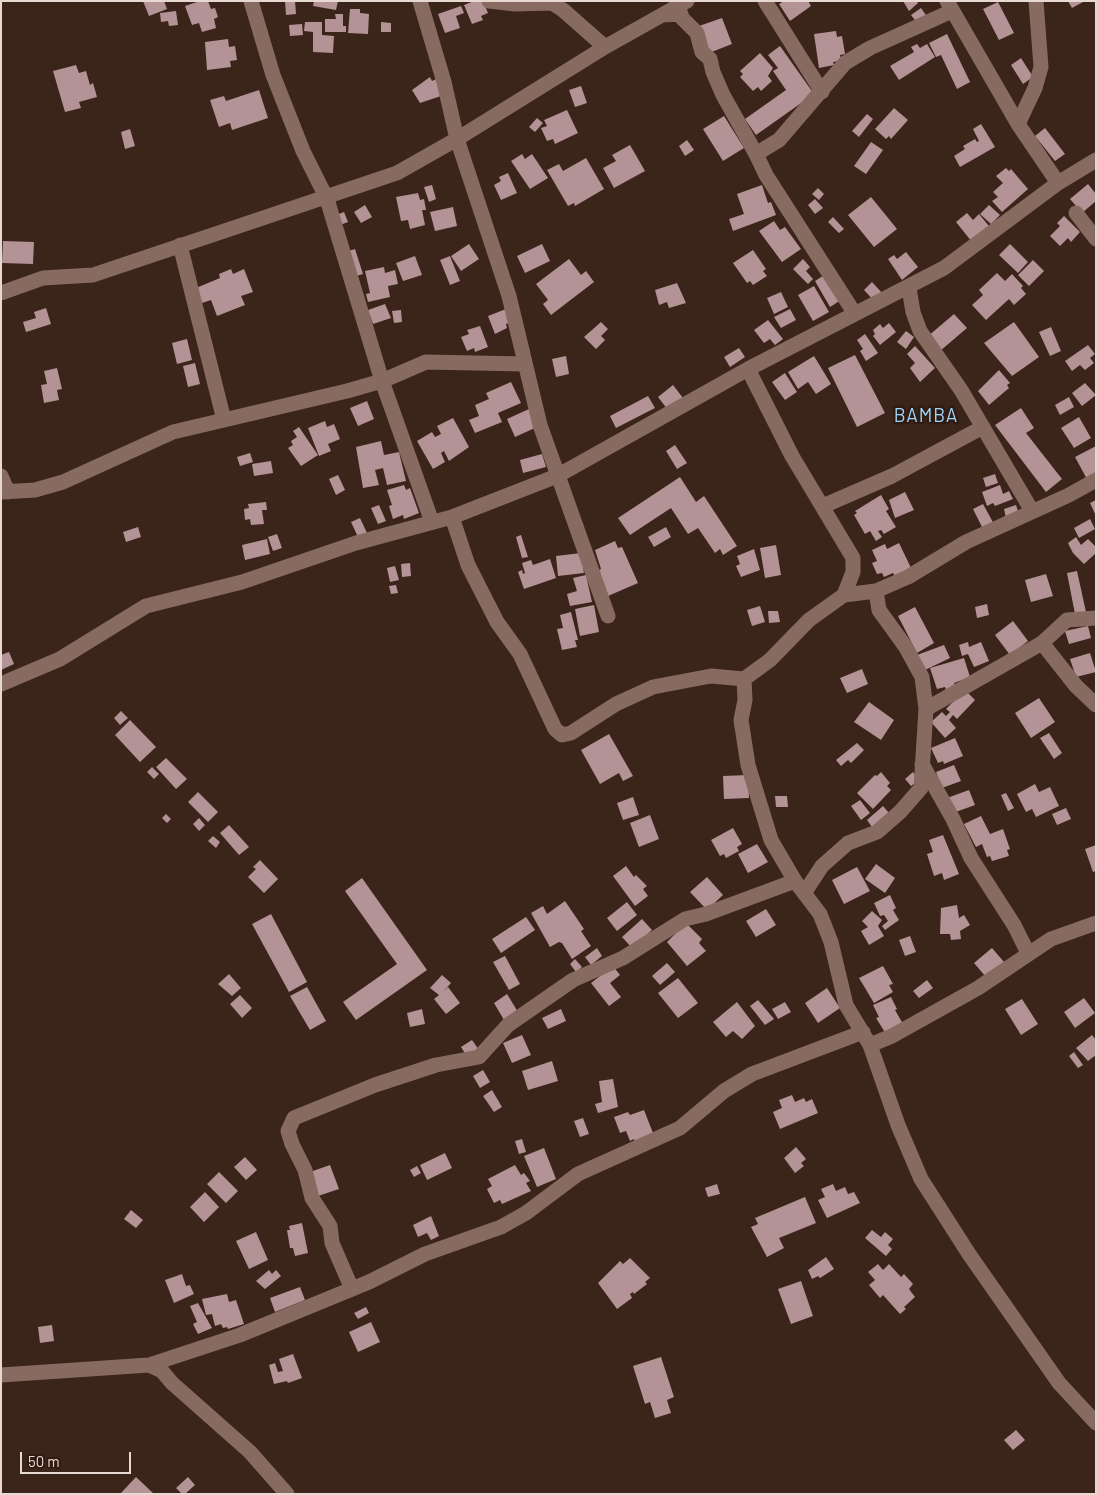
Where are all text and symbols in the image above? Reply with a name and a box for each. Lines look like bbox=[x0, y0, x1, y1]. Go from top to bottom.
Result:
district label: BAMBA bbox=[893, 405, 959, 427]
scale bar bbox=[22, 1442, 134, 1474]
text: 50 m bbox=[28, 1452, 60, 1470]

